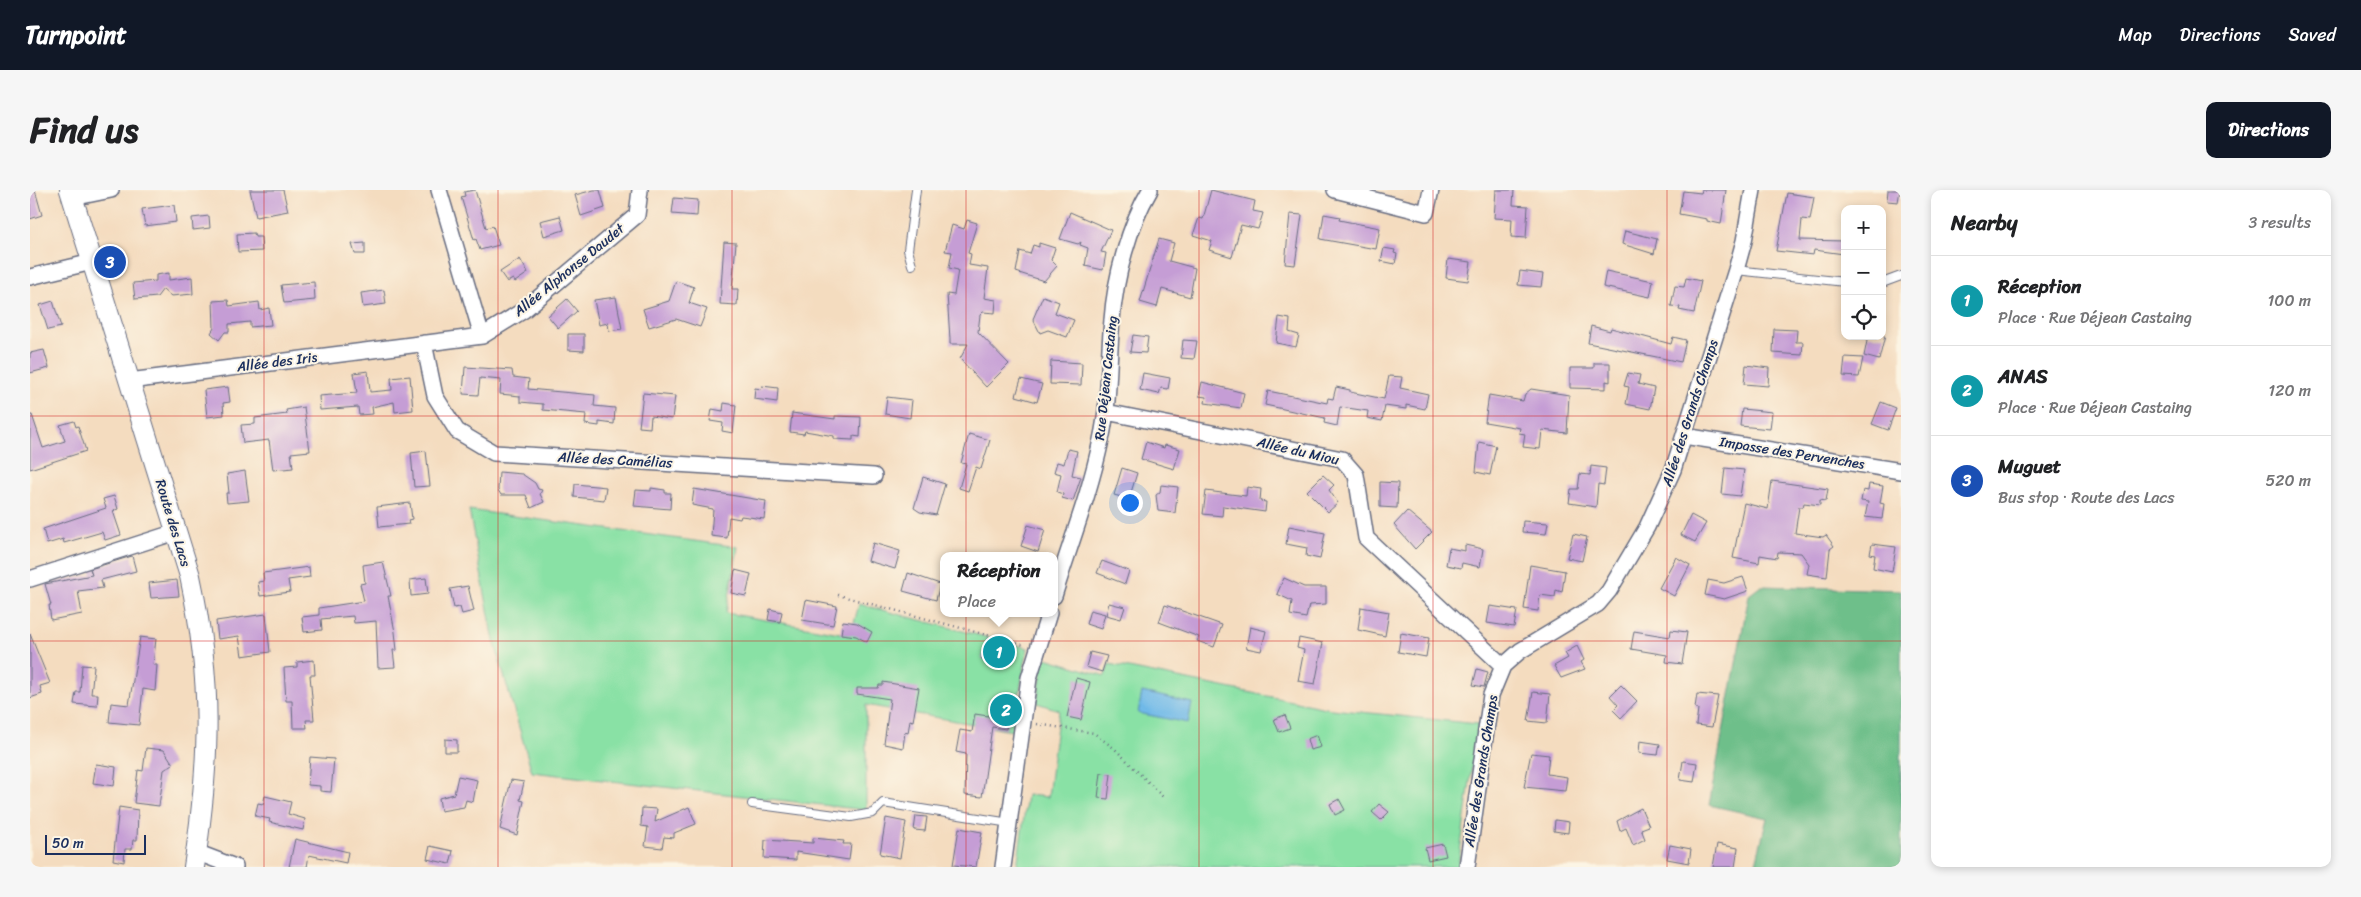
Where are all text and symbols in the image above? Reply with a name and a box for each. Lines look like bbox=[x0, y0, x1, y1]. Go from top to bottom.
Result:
text: Turnpoint bbox=[25, 14, 127, 56]
text: Map bbox=[2119, 19, 2152, 51]
text: Directions bbox=[2180, 19, 2261, 51]
text: Saved bbox=[2289, 19, 2336, 51]
text: Find us bbox=[30, 99, 138, 161]
button: Directions bbox=[2206, 102, 2331, 158]
text: Nearby bbox=[1951, 204, 2017, 242]
map controls bbox=[1841, 205, 1886, 340]
button: + bbox=[1841, 205, 1886, 250]
text: 3 results bbox=[2248, 208, 2311, 237]
street label: Allée Alphonse Daudet bbox=[507, 216, 631, 324]
pin: 3 bbox=[94, 243, 126, 281]
button: − bbox=[1841, 250, 1886, 295]
text: Réception bbox=[1998, 270, 2081, 303]
text: 1 bbox=[1964, 286, 1970, 315]
text: 100 m bbox=[2267, 286, 2311, 315]
button: locate bbox=[1841, 295, 1886, 340]
text: Place · Rue Déjean Castaing bbox=[1998, 303, 2192, 332]
street label: Rue Déjean Castaing bbox=[1087, 315, 1125, 441]
street label: Allée des Grands Champs bbox=[1654, 336, 1726, 491]
street label: Allée des Iris bbox=[234, 345, 319, 379]
text: ANAS bbox=[1998, 360, 2048, 393]
text: 2 bbox=[1962, 376, 1972, 405]
text: 120 m bbox=[2268, 376, 2311, 405]
text: Place · Rue Déjean Castaing bbox=[1998, 393, 2192, 422]
street label: Allée du Miou bbox=[1253, 429, 1342, 473]
street label: Impasse des Pervenches bbox=[1717, 429, 1867, 477]
street label: Allée des Camélias bbox=[556, 444, 674, 476]
text: Muguet bbox=[1998, 450, 2061, 483]
text: 3 bbox=[1963, 466, 1971, 495]
text: 520 m bbox=[2265, 466, 2311, 495]
street label: Route des Lacs bbox=[148, 476, 198, 570]
text: Bus stop · Route des Lacs bbox=[1998, 483, 2175, 512]
your location bbox=[1117, 490, 1143, 516]
popup bbox=[940, 552, 1058, 617]
text: Réception bbox=[957, 554, 1041, 587]
text: Place bbox=[957, 587, 996, 616]
pin: 1 bbox=[983, 633, 1015, 671]
pin: 2 bbox=[990, 691, 1022, 729]
street label: Allée des Grands Champs bbox=[1456, 693, 1505, 850]
text: 50 m bbox=[52, 831, 84, 856]
scale bar bbox=[45, 832, 146, 855]

